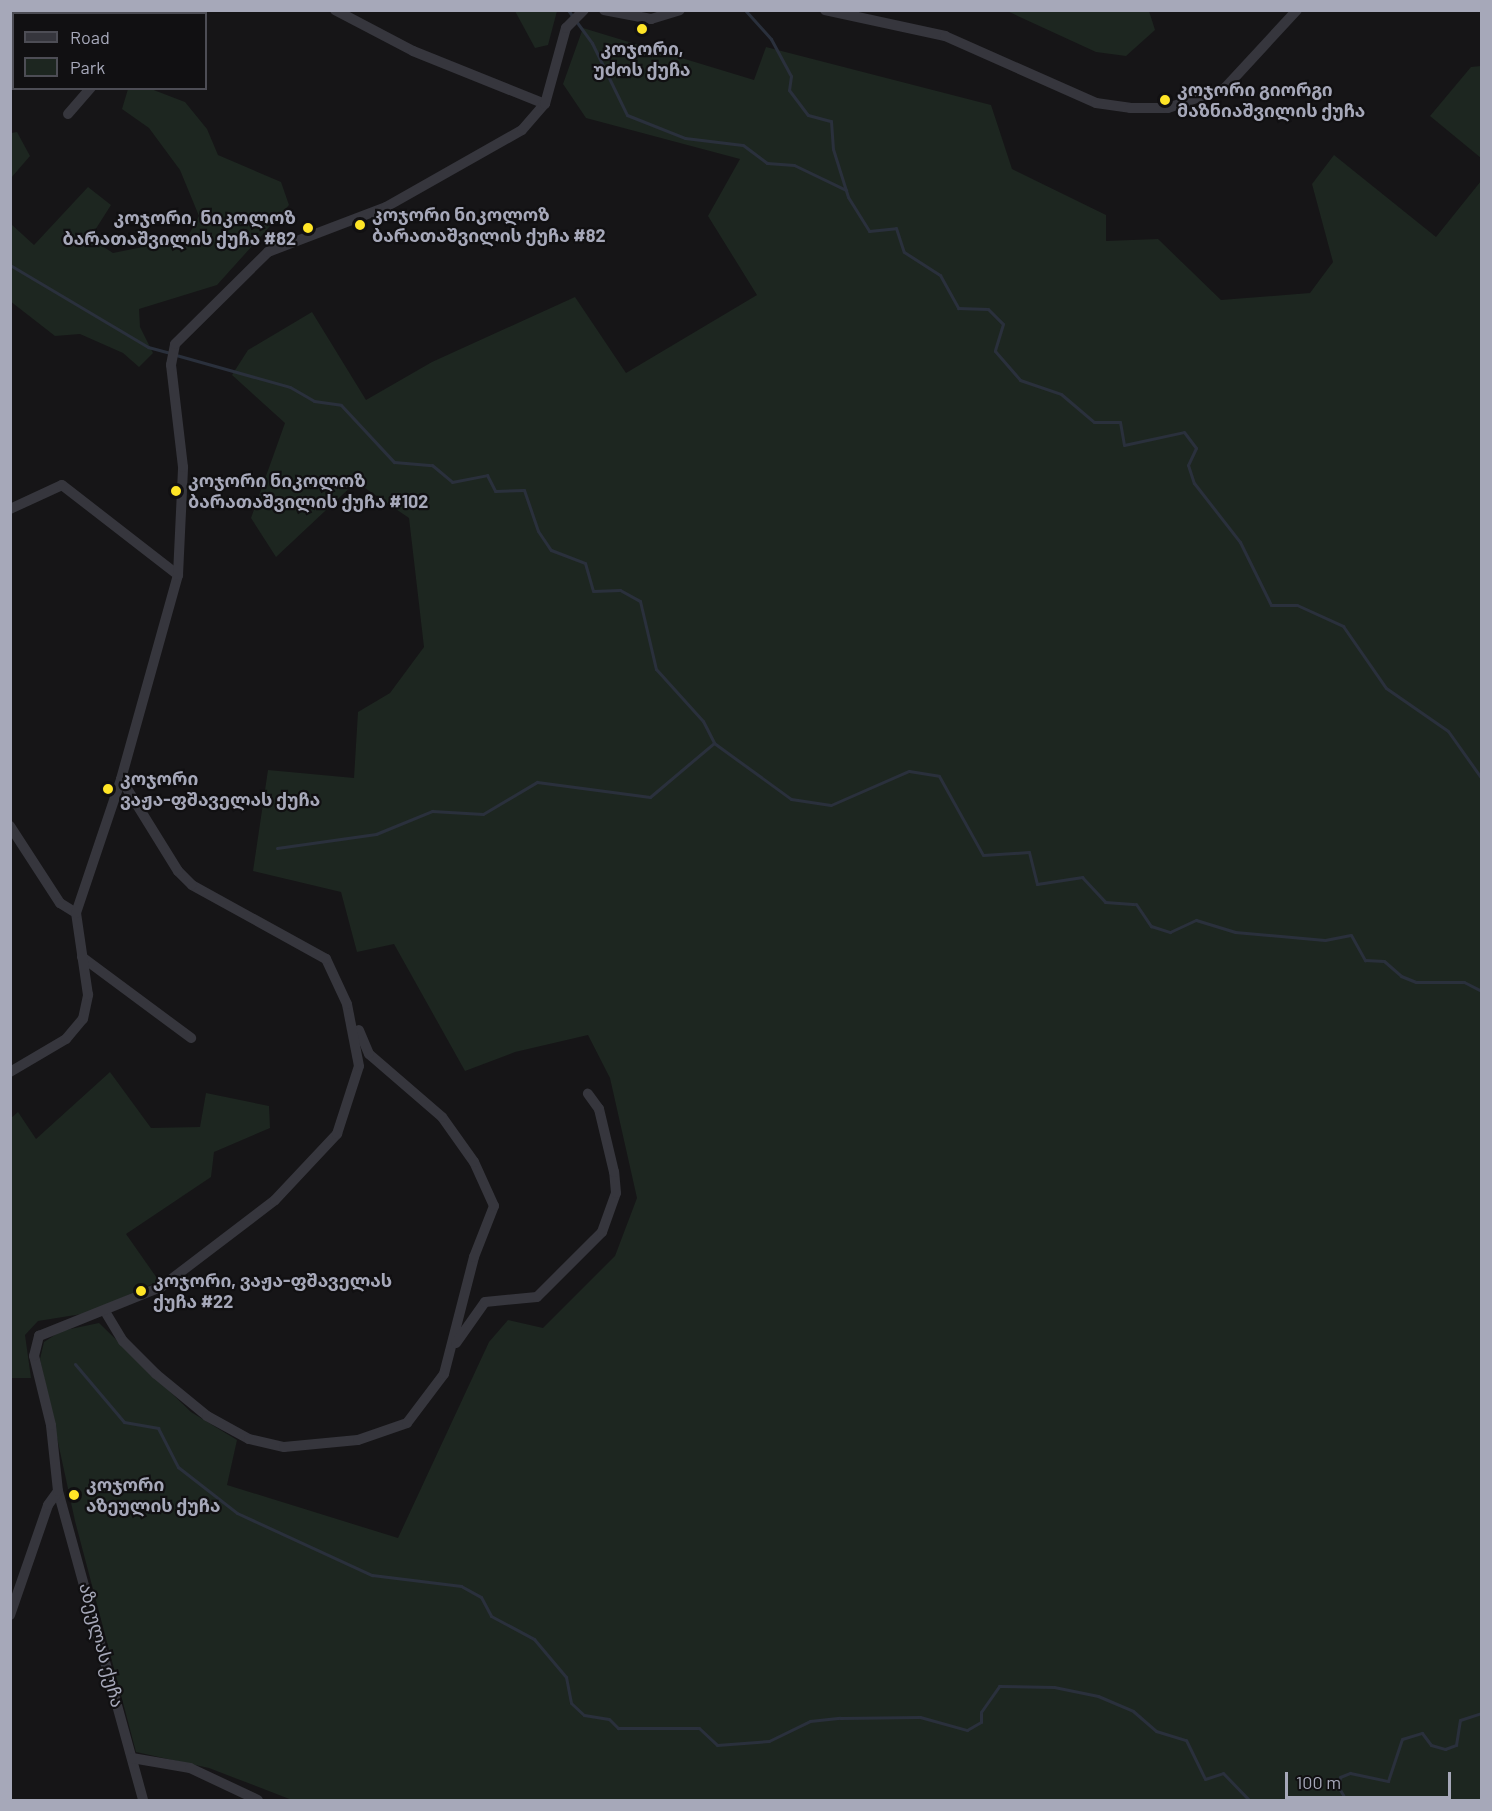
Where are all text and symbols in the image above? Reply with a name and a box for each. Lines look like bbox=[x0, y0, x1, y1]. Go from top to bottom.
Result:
legend bbox=[12, 12, 207, 90]
marker: კოჯორი, უძოს ქუჩა bbox=[635, 22, 649, 36]
text: Road bbox=[70, 26, 110, 48]
place label: კოჯორი, უძოს ქუჩა bbox=[593, 38, 691, 80]
text: Park bbox=[70, 56, 105, 78]
place label: კოჯორი გიორგი მაზნიაშვილის ქუჩა bbox=[1177, 79, 1365, 122]
marker: კოჯორი გიორგი მაზნიაშვილის ქუჩა bbox=[1158, 93, 1172, 107]
place label: კოჯორი ნიკოლოზ ბარათაშვილის ქუჩა #82 bbox=[372, 204, 605, 246]
place label: კოჯორი, ნიკოლოზ ბარათაშვილის ქუჩა #82 bbox=[63, 207, 296, 250]
marker: კოჯორი ნიკოლოზ ბარათაშვილის ქუჩა #82 bbox=[353, 218, 367, 232]
marker: კოჯორი, ნიკოლოზ ბარათაშვილის ქუჩა #82 bbox=[301, 221, 315, 235]
place label: კოჯორი ნიკოლოზ ბარათაშვილის ქუჩა #102 bbox=[188, 470, 428, 512]
marker: კოჯორი ნიკოლოზ ბარათაშვილის ქუჩა #102 bbox=[169, 484, 183, 498]
place label: კოჯორი ვაჟა-ფშაველას ქუჩა bbox=[120, 768, 320, 810]
marker: კოჯორი ვაჟა-ფშაველას ქუჩა bbox=[101, 782, 115, 796]
place label: კოჯორი, ვაჟა-ფშაველას ქუჩა #22 bbox=[153, 1270, 392, 1312]
marker: კოჯორი, ვაჟა-ფშაველას ქუჩა #22 bbox=[134, 1284, 148, 1298]
place label: კოჯორი აზეულის ქუჩა bbox=[86, 1474, 220, 1516]
marker: კოჯორი აზეულის ქუჩა bbox=[67, 1488, 81, 1502]
street label: აზეულას ქუჩა bbox=[75, 1580, 129, 1710]
scale bar bbox=[1288, 1760, 1454, 1798]
text: 100 m bbox=[1296, 1771, 1341, 1793]

